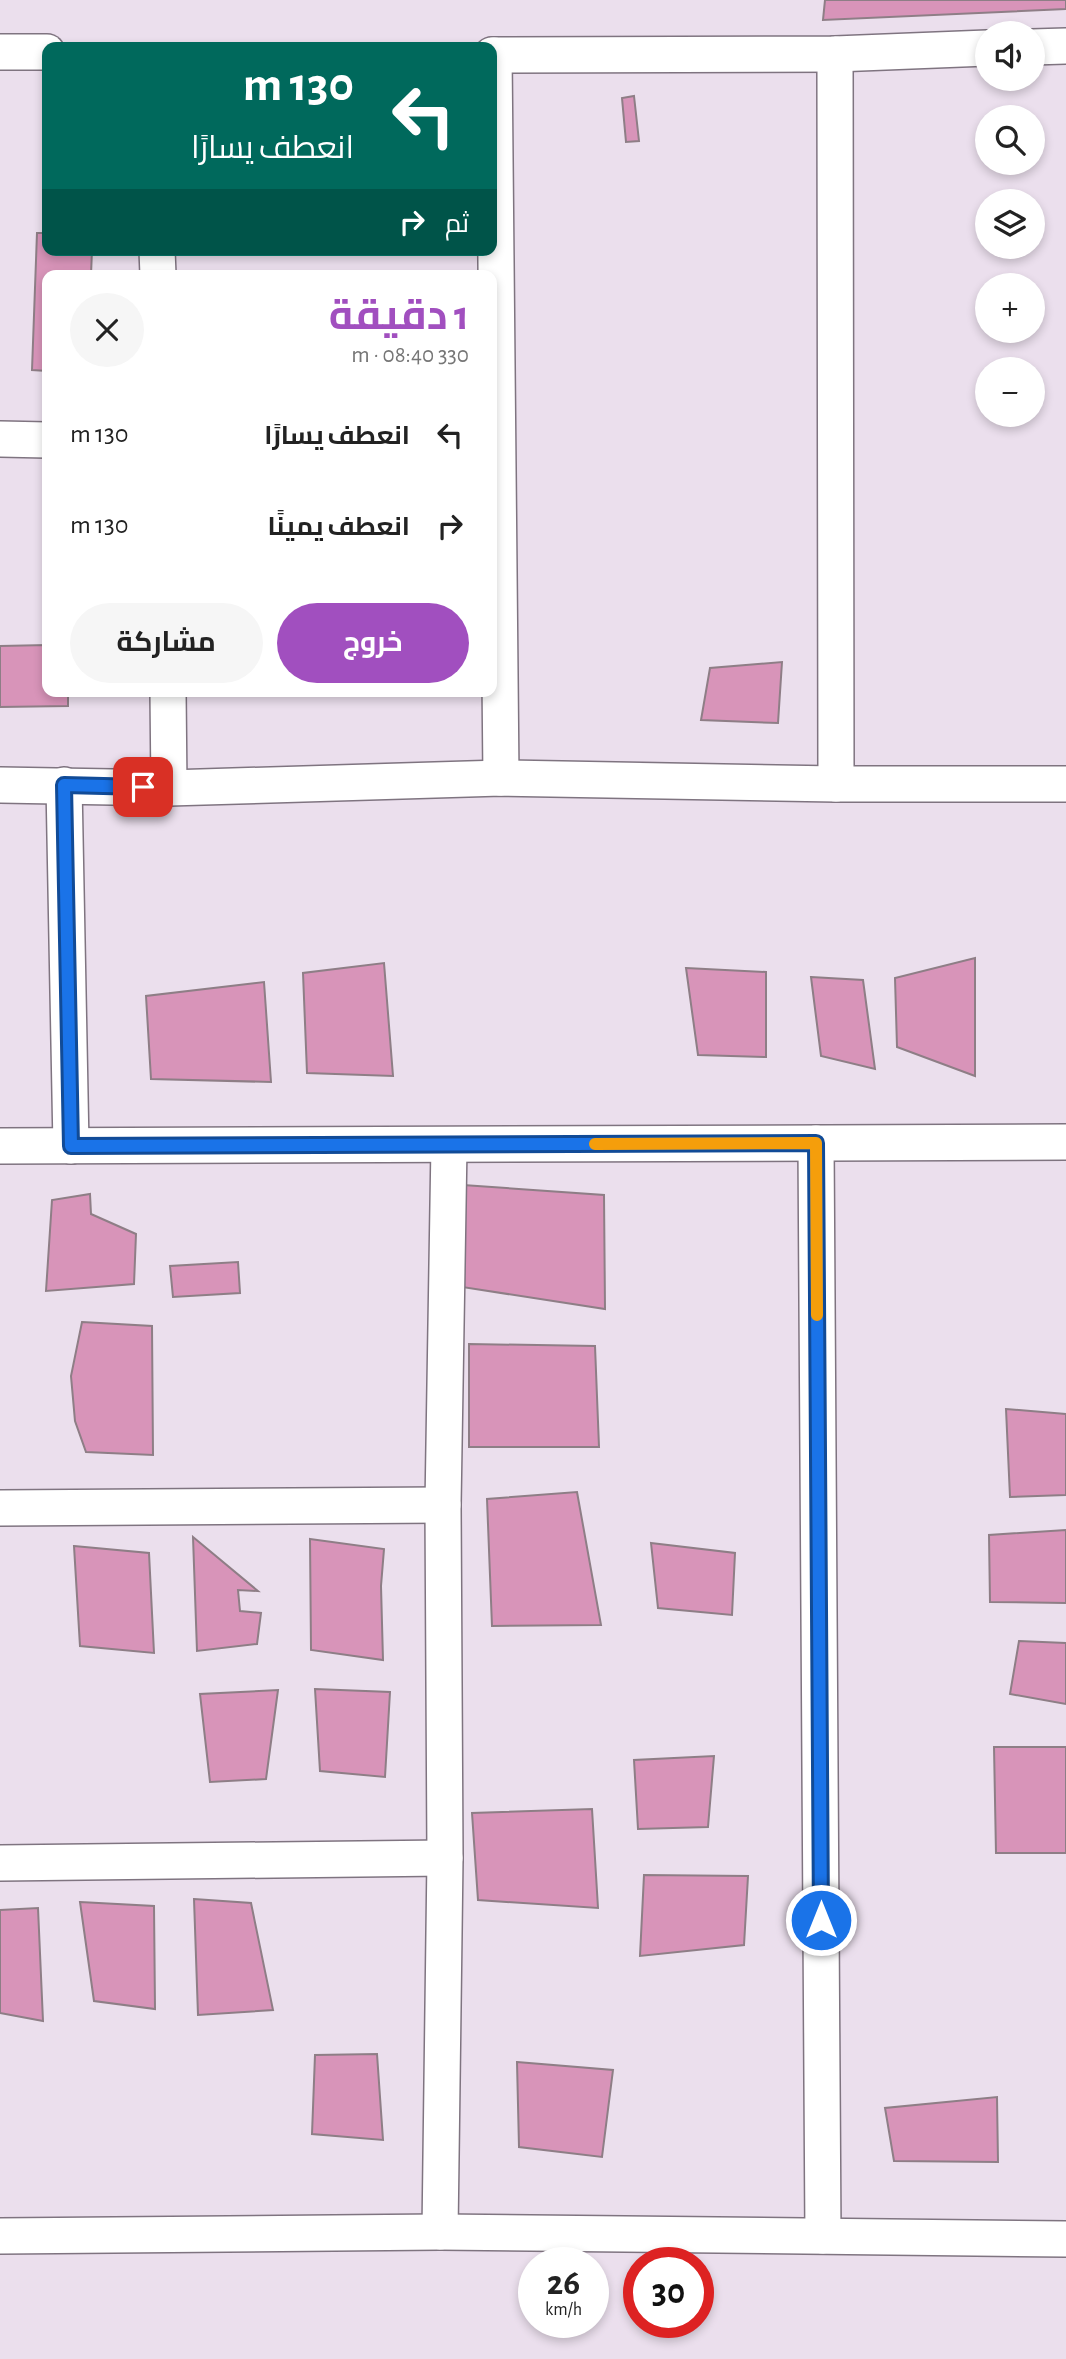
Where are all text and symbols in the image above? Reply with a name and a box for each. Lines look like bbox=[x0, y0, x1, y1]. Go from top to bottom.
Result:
map controls bbox=[975, 21, 1045, 427]
button: sound bbox=[975, 21, 1045, 91]
text: 130 m bbox=[243, 61, 354, 110]
icon: left bbox=[378, 70, 469, 161]
button: search bbox=[975, 105, 1045, 175]
text: انعطف يسارًا bbox=[191, 132, 354, 164]
button: layers bbox=[975, 189, 1045, 259]
icon: right bbox=[393, 203, 431, 241]
text: ثم bbox=[445, 211, 469, 237]
button: + bbox=[975, 273, 1045, 343]
button: close bbox=[70, 293, 144, 367]
text: 1 دقيقة bbox=[329, 295, 469, 337]
text: 330 m · 08:40 bbox=[351, 344, 469, 367]
button: − bbox=[975, 357, 1045, 427]
icon: left bbox=[431, 416, 469, 454]
text: 130 m bbox=[70, 421, 129, 447]
text: انعطف يسارًا bbox=[264, 423, 410, 449]
icon: right bbox=[431, 507, 469, 545]
text: 130 m bbox=[70, 512, 129, 538]
text: انعطف يمينًا bbox=[267, 514, 410, 540]
button: مشاركة bbox=[70, 603, 263, 683]
button: خروج bbox=[277, 603, 469, 683]
pin bbox=[113, 757, 173, 817]
icon: arrive bbox=[124, 768, 162, 806]
position arrow bbox=[784, 1883, 858, 1957]
speed limit sign: 30 bbox=[623, 2247, 714, 2338]
text: 26 bbox=[547, 2266, 580, 2301]
text: km/h bbox=[545, 2301, 582, 2319]

